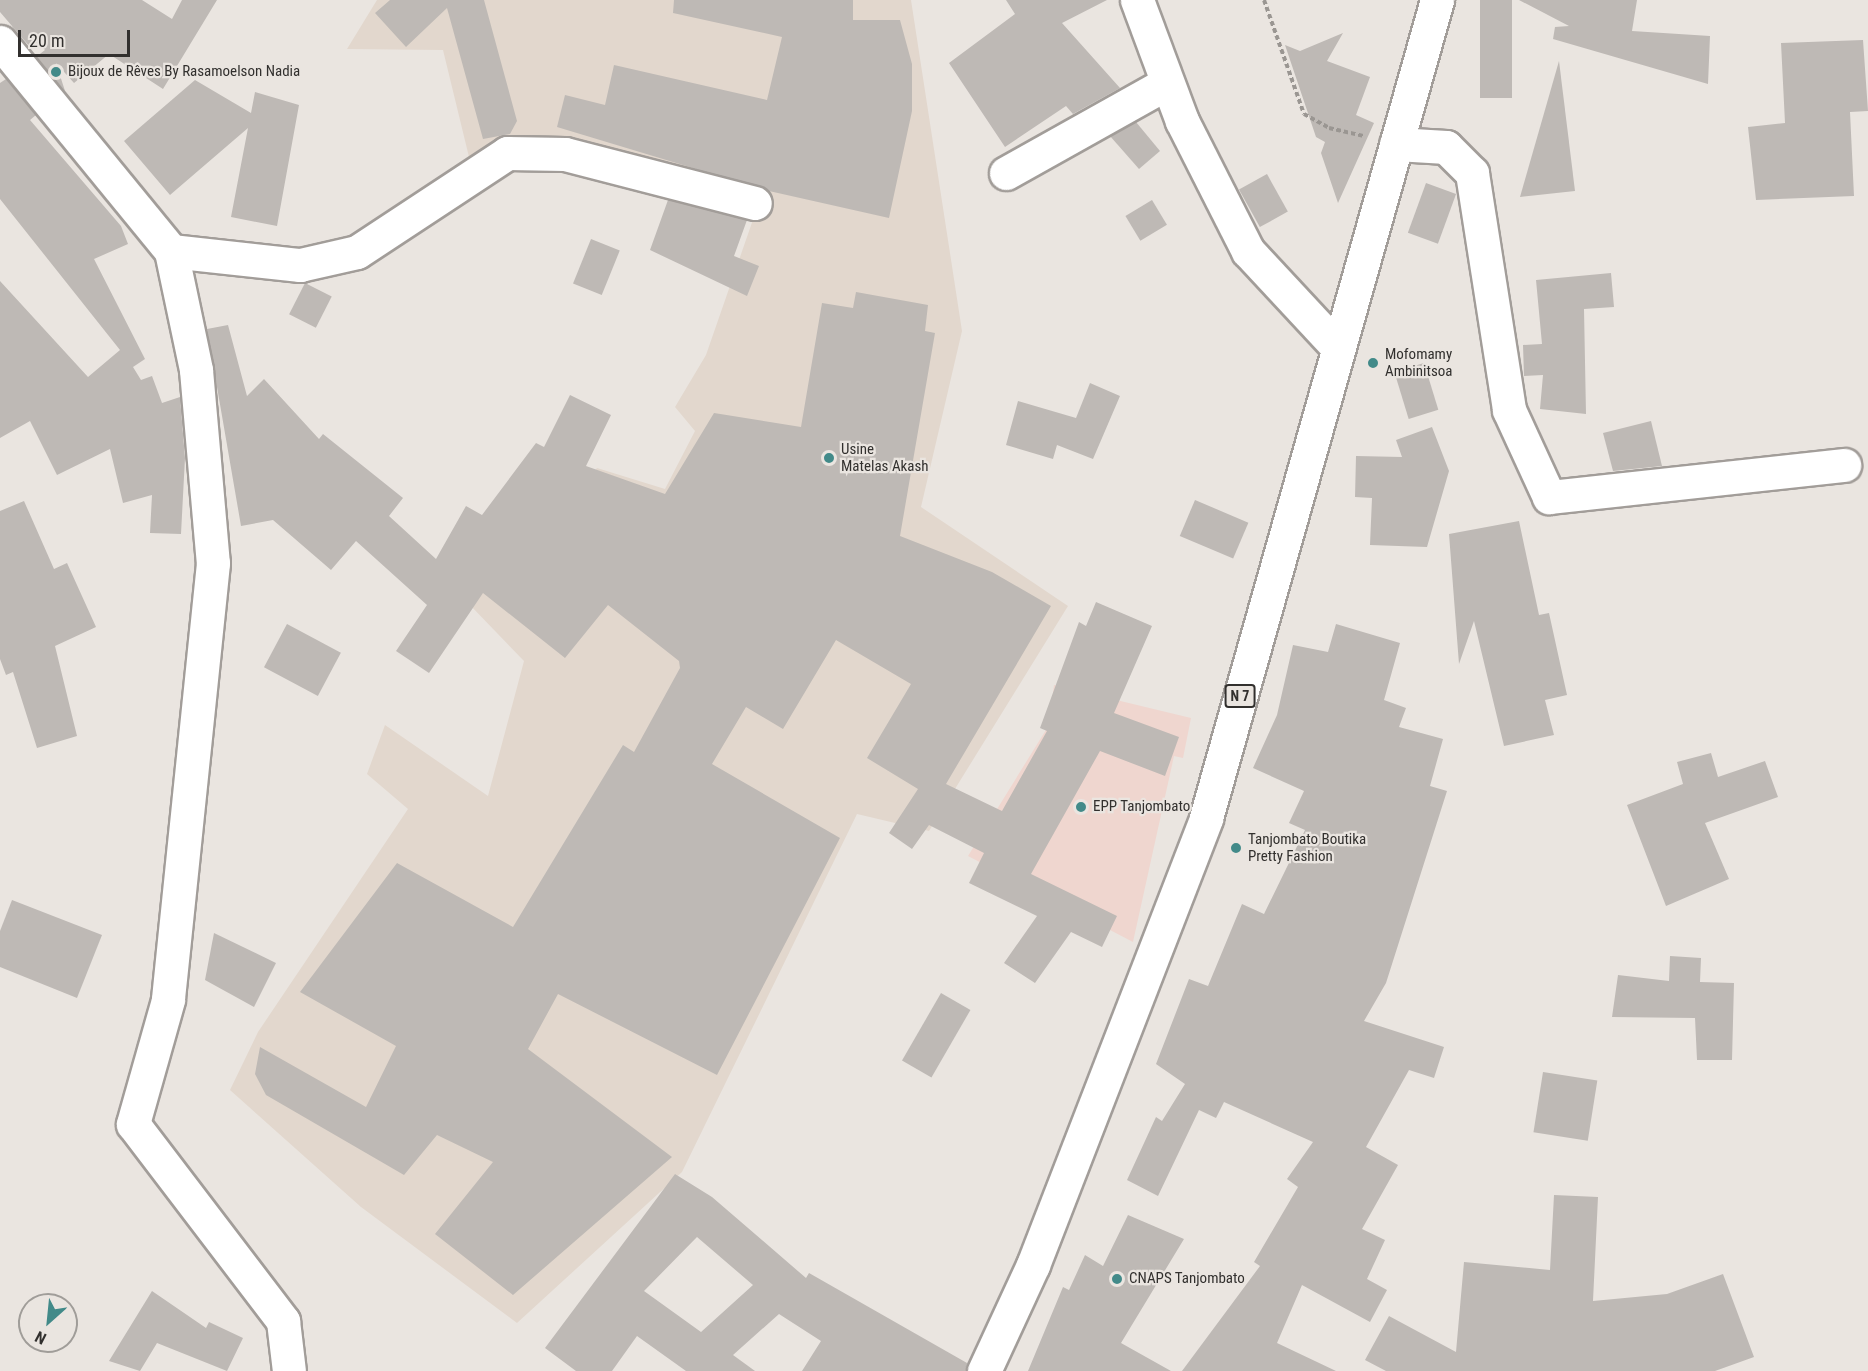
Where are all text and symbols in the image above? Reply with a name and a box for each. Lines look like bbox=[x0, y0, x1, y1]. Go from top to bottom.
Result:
scale bar bbox=[21, 18, 134, 56]
text: 20 m bbox=[29, 30, 64, 51]
place label: Bijoux de Rêves By Rasamoelson Nadia bbox=[68, 63, 300, 81]
marker: Bijoux de Rêves By Rasamoelson Nadia bbox=[49, 65, 63, 79]
place label: Mofomamy Ambinitsoa bbox=[1385, 345, 1452, 380]
marker: Mofomamy Ambinitsoa bbox=[1366, 356, 1380, 370]
place label: Usine Matelas Akash bbox=[841, 440, 929, 475]
marker: Usine Matelas Akash bbox=[822, 451, 836, 465]
road number: N 7 bbox=[1224, 685, 1256, 707]
place label: EPP Tanjombato bbox=[1093, 798, 1191, 816]
marker: EPP Tanjombato bbox=[1074, 800, 1088, 814]
place label: Tanjombato Boutika Pretty Fashion bbox=[1248, 830, 1366, 865]
marker: Tanjombato Boutika Pretty Fashion bbox=[1229, 841, 1243, 855]
place label: CNAPS Tanjombato bbox=[1129, 1270, 1245, 1288]
marker: CNAPS Tanjombato bbox=[1110, 1272, 1124, 1286]
north arrow bbox=[18, 1293, 78, 1353]
text: N bbox=[32, 1327, 49, 1348]

